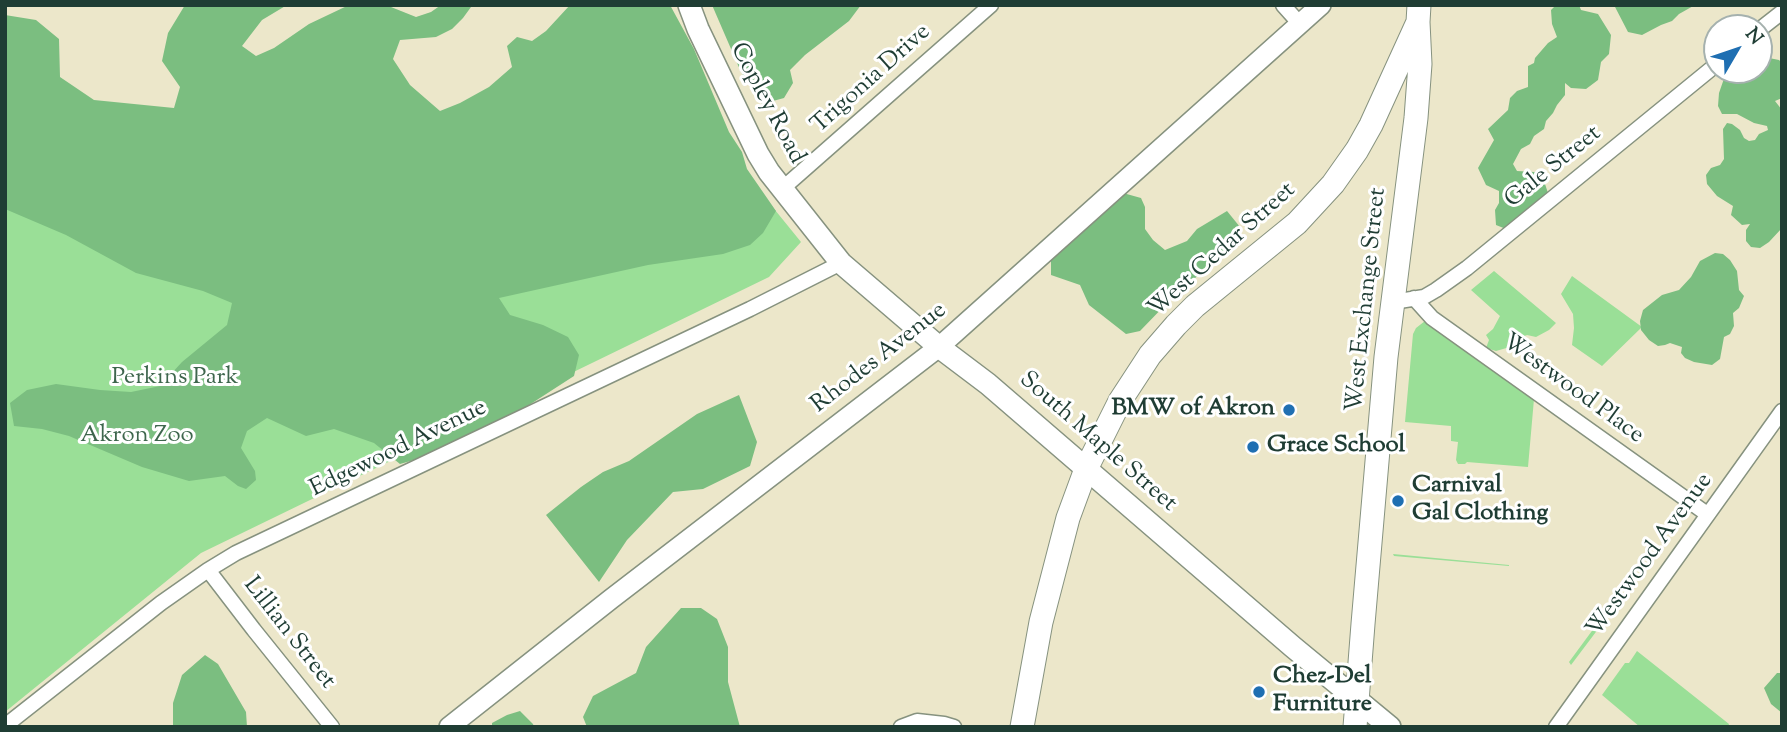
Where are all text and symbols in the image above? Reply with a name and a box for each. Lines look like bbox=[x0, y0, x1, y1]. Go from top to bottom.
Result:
north arrow bbox=[1703, 14, 1773, 84]
street label: Trigonia Drive bbox=[807, 19, 937, 141]
text: N bbox=[1738, 22, 1768, 51]
street label: Copley Road bbox=[722, 38, 810, 170]
street label: Gale Street bbox=[1500, 120, 1608, 216]
street label: West Cedar Street bbox=[1143, 177, 1303, 325]
street label: West Exchange Street bbox=[1342, 186, 1394, 414]
street label: Rhodes Avenue bbox=[807, 297, 953, 421]
street label: Westwood Place bbox=[1495, 329, 1649, 451]
park label: Perkins Park bbox=[111, 365, 239, 393]
street label: South Maple Street bbox=[1012, 367, 1182, 519]
street label: Edgewood Avenue bbox=[306, 395, 492, 505]
place label: BMW of Akron bbox=[1111, 396, 1275, 424]
marker: BMW of Akron bbox=[1281, 402, 1297, 418]
park label: Akron Zoo bbox=[80, 423, 194, 451]
place label: Grace School bbox=[1267, 433, 1405, 461]
marker: Grace School bbox=[1245, 439, 1261, 455]
street label: Westwood Avenue bbox=[1582, 468, 1720, 644]
place label: Carnival Gal Clothing bbox=[1412, 473, 1548, 529]
marker: Carnival Gal Clothing bbox=[1390, 493, 1406, 509]
street label: Lillian Street bbox=[235, 572, 341, 696]
place label: Chez-Del Furniture bbox=[1273, 664, 1372, 720]
marker: Chez-Del Furniture bbox=[1251, 684, 1267, 700]

